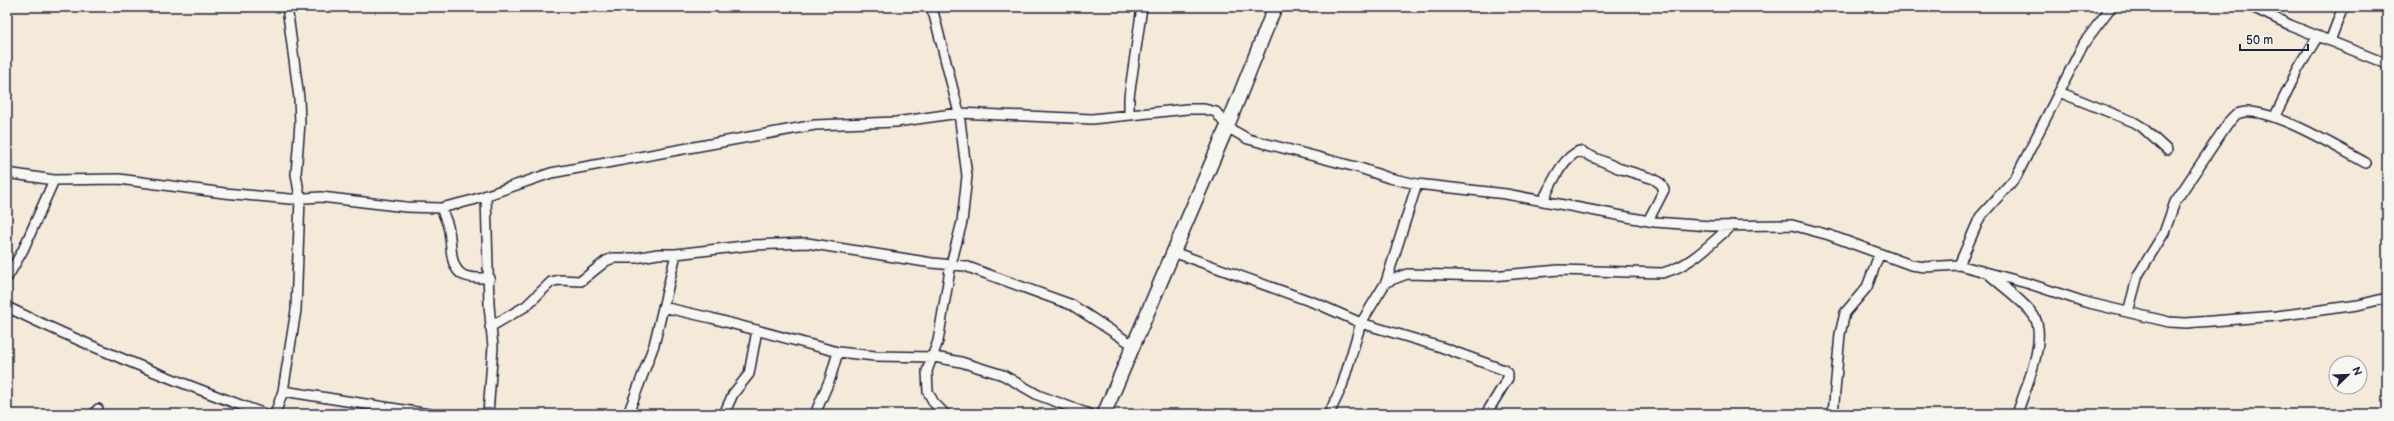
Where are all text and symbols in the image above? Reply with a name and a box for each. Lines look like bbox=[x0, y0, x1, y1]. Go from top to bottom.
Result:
scale bar bbox=[2240, 26, 2308, 52]
text: 50 m bbox=[2246, 33, 2273, 48]
north arrow bbox=[2328, 355, 2368, 395]
text: N bbox=[2349, 365, 2364, 378]

